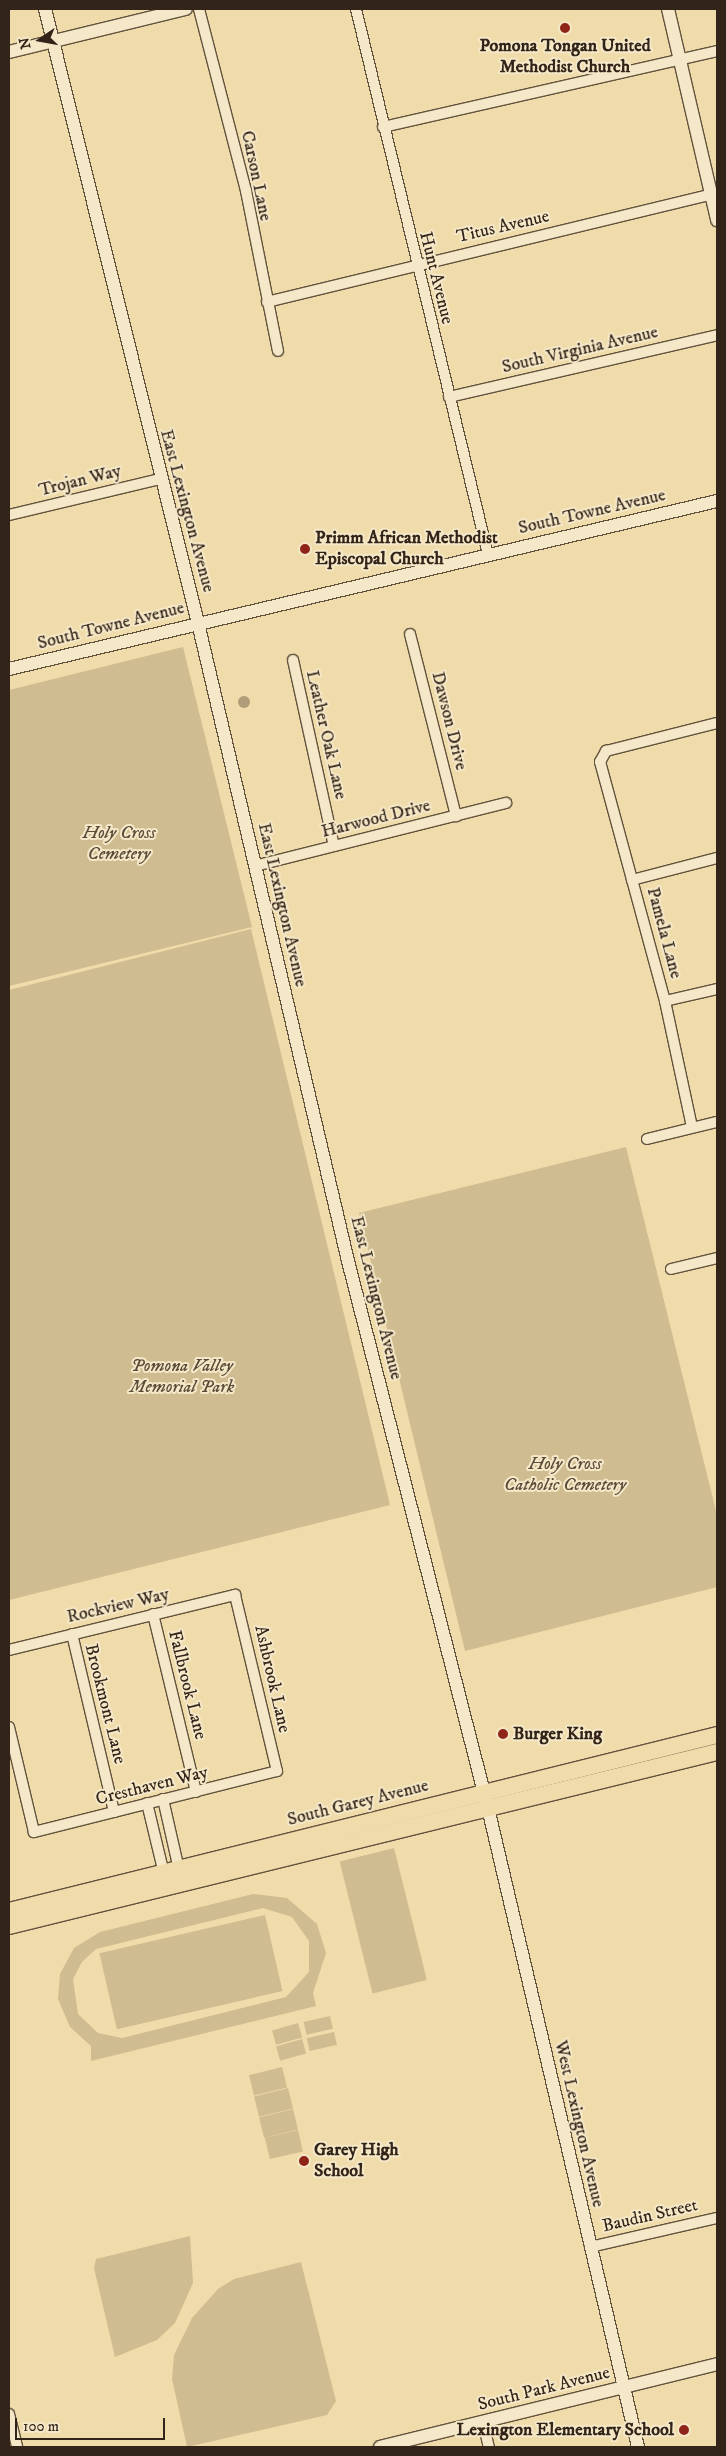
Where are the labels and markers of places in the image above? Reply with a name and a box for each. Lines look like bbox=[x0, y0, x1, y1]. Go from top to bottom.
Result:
marker: Pomona Tongan United Methodist Church bbox=[559, 22, 571, 34]
place label: Pomona Tongan United Methodist Church bbox=[479, 36, 651, 78]
place label: Primm African Methodist Episcopal Church bbox=[315, 528, 498, 570]
marker: Primm African Methodist Episcopal Church bbox=[299, 543, 311, 555]
place label: Burger King bbox=[513, 1723, 602, 1745]
marker: Burger King bbox=[497, 1728, 509, 1740]
place label: Garey High School bbox=[314, 2140, 399, 2182]
marker: Garey High School bbox=[298, 2155, 310, 2167]
place label: Lexington Elementary School bbox=[456, 2419, 674, 2441]
marker: Lexington Elementary School bbox=[678, 2424, 690, 2436]

